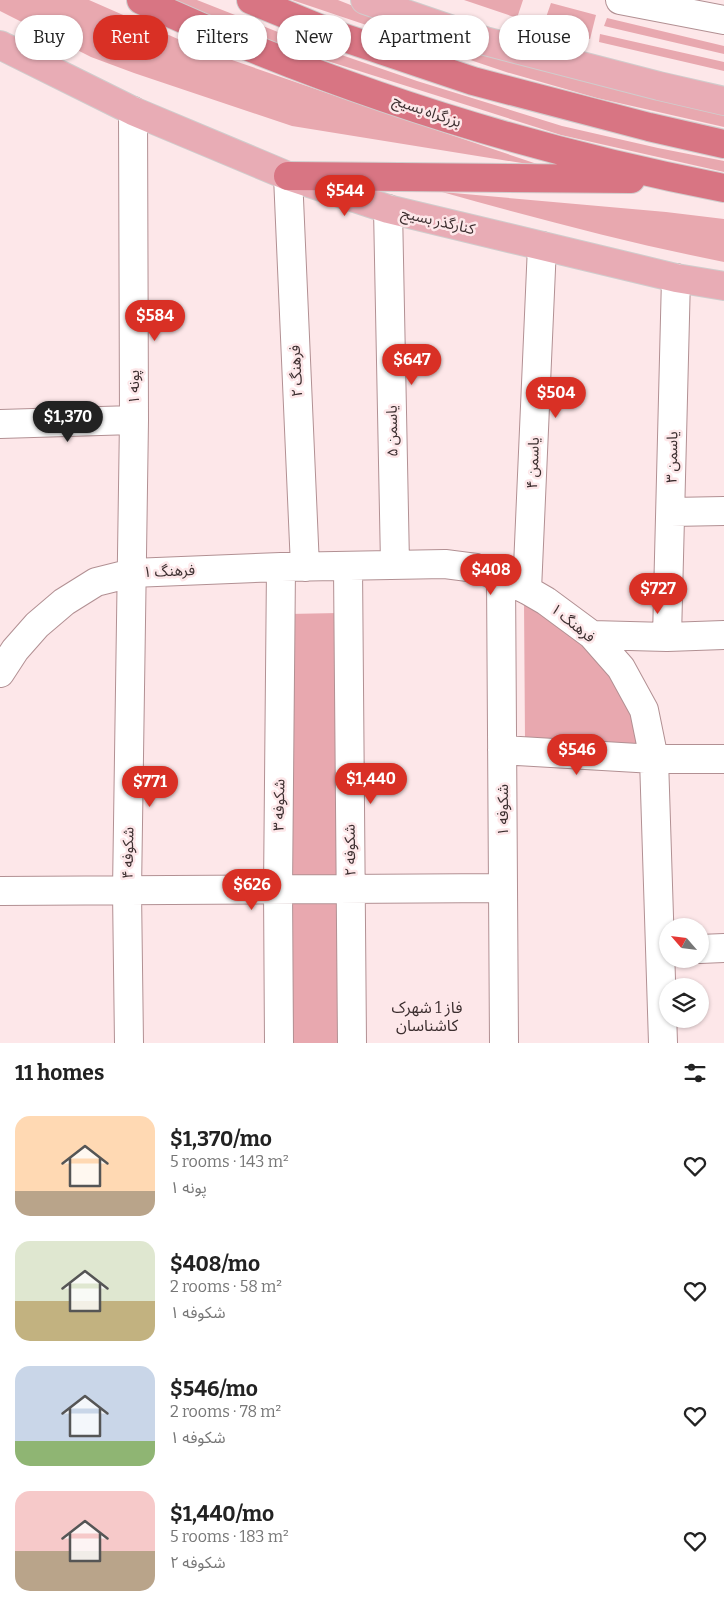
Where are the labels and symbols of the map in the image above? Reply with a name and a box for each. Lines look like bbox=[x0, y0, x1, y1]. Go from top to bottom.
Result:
street label: بزرگراه بسیج bbox=[389, 91, 464, 134]
pin: $544 bbox=[315, 174, 375, 217]
street label: کنارگذر بسیج bbox=[399, 204, 478, 241]
pin: $584 bbox=[125, 300, 185, 342]
street label: فرهنگ ۲ bbox=[286, 344, 306, 397]
pin: $647 bbox=[382, 344, 442, 386]
street label: پونه ۱ bbox=[125, 370, 144, 404]
pin: $504 bbox=[526, 376, 586, 419]
pin: $1,370 bbox=[27, 400, 109, 443]
street label: یاسمن ۵ bbox=[383, 405, 401, 457]
street label: یاسمن ۳ bbox=[663, 431, 681, 483]
street label: یاسمن ۴ bbox=[523, 437, 543, 489]
pin: $408 bbox=[461, 554, 521, 596]
street label: فرهنگ ۱ bbox=[143, 561, 196, 581]
pin: $727 bbox=[628, 572, 688, 615]
street label: فرهنگ ۱ bbox=[547, 600, 599, 647]
pin: $546 bbox=[547, 734, 607, 776]
pin: $1,440 bbox=[330, 762, 412, 805]
pin: $771 bbox=[120, 766, 180, 808]
street label: شکوفه ۳ bbox=[270, 779, 288, 831]
street label: شکوفه ۱ bbox=[494, 784, 512, 836]
street label: شکوفه ۲ bbox=[341, 824, 359, 876]
street label: شکوفه ۴ bbox=[119, 827, 137, 879]
pin: $626 bbox=[222, 868, 282, 911]
north arrow bbox=[659, 918, 709, 968]
district label: فاز 1 شهرک کاشناسان bbox=[392, 998, 462, 1035]

